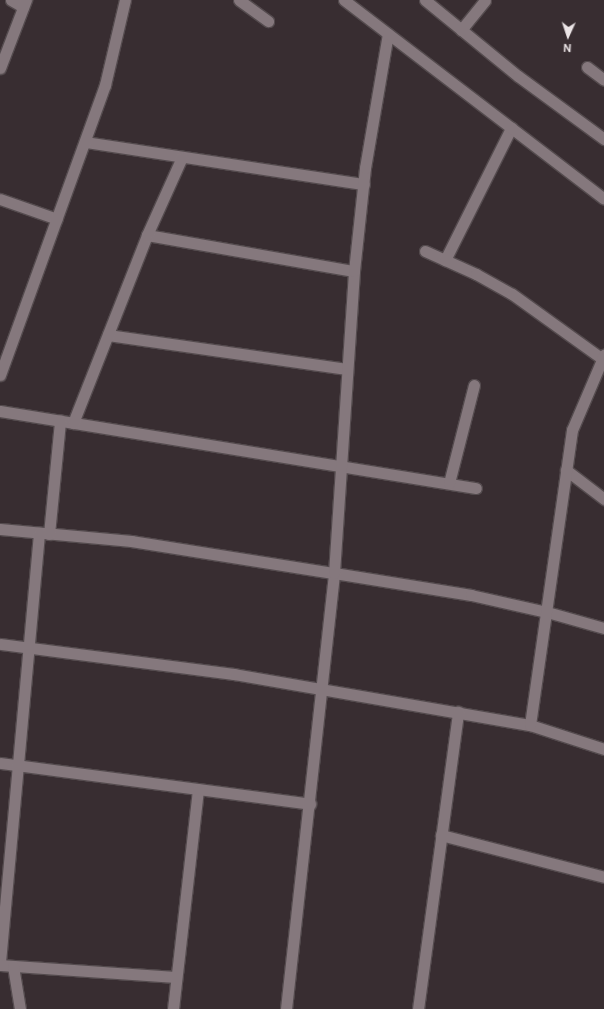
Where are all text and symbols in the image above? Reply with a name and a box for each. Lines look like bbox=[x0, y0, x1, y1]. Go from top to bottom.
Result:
north arrow bbox=[548, 16, 588, 56]
text: N bbox=[563, 41, 572, 55]

